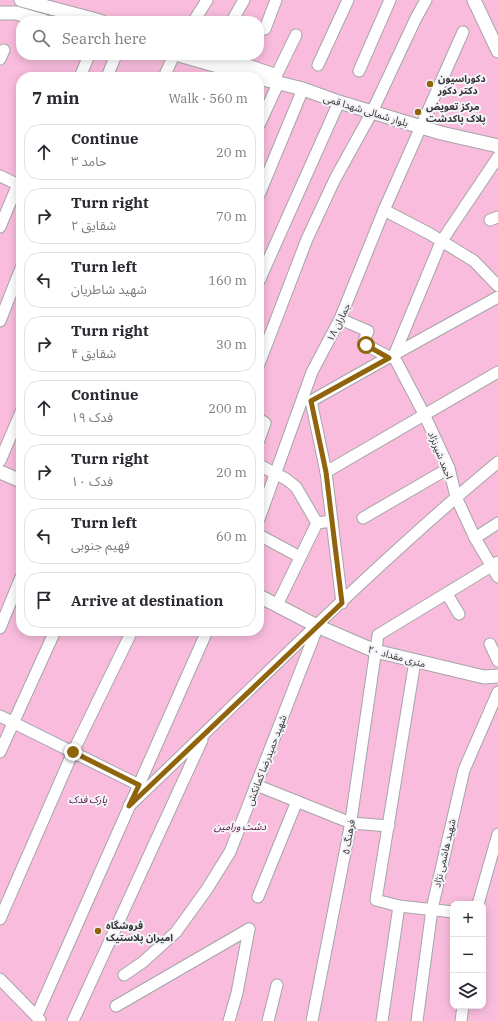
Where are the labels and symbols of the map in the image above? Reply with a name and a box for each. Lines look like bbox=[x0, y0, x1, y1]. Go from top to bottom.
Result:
place label: دکوراسیون دکتر دکور bbox=[437, 72, 486, 97]
marker: دکوراسیون دکتر دکور bbox=[425, 79, 435, 89]
street label: بلوار شمالی شهدا قمی bbox=[322, 91, 410, 130]
place label: مرکز تعویض پلاک پاکدشت bbox=[426, 100, 486, 126]
marker: مرکز تعویض پلاک پاکدشت bbox=[413, 107, 423, 117]
street label: جماران ۱۸ bbox=[324, 301, 353, 344]
route start bbox=[357, 336, 375, 354]
street label: احمد شیرنژاد bbox=[425, 429, 456, 481]
street label: ۲۰ متری مقداد bbox=[367, 643, 427, 670]
street label: شهید حمیدرضا کمانکش bbox=[243, 713, 290, 807]
route end bbox=[64, 743, 82, 761]
park label: پارک فدک bbox=[69, 793, 107, 806]
street label: شهید هاشمی نژاد bbox=[430, 817, 459, 889]
street label: فرهنگ ۵ bbox=[339, 818, 358, 855]
park label: دشت ورامین bbox=[214, 820, 266, 833]
place label: فروشگاه امیران پلاستیک bbox=[106, 919, 173, 945]
marker: فروشگاه امیران پلاستیک bbox=[93, 926, 103, 936]

